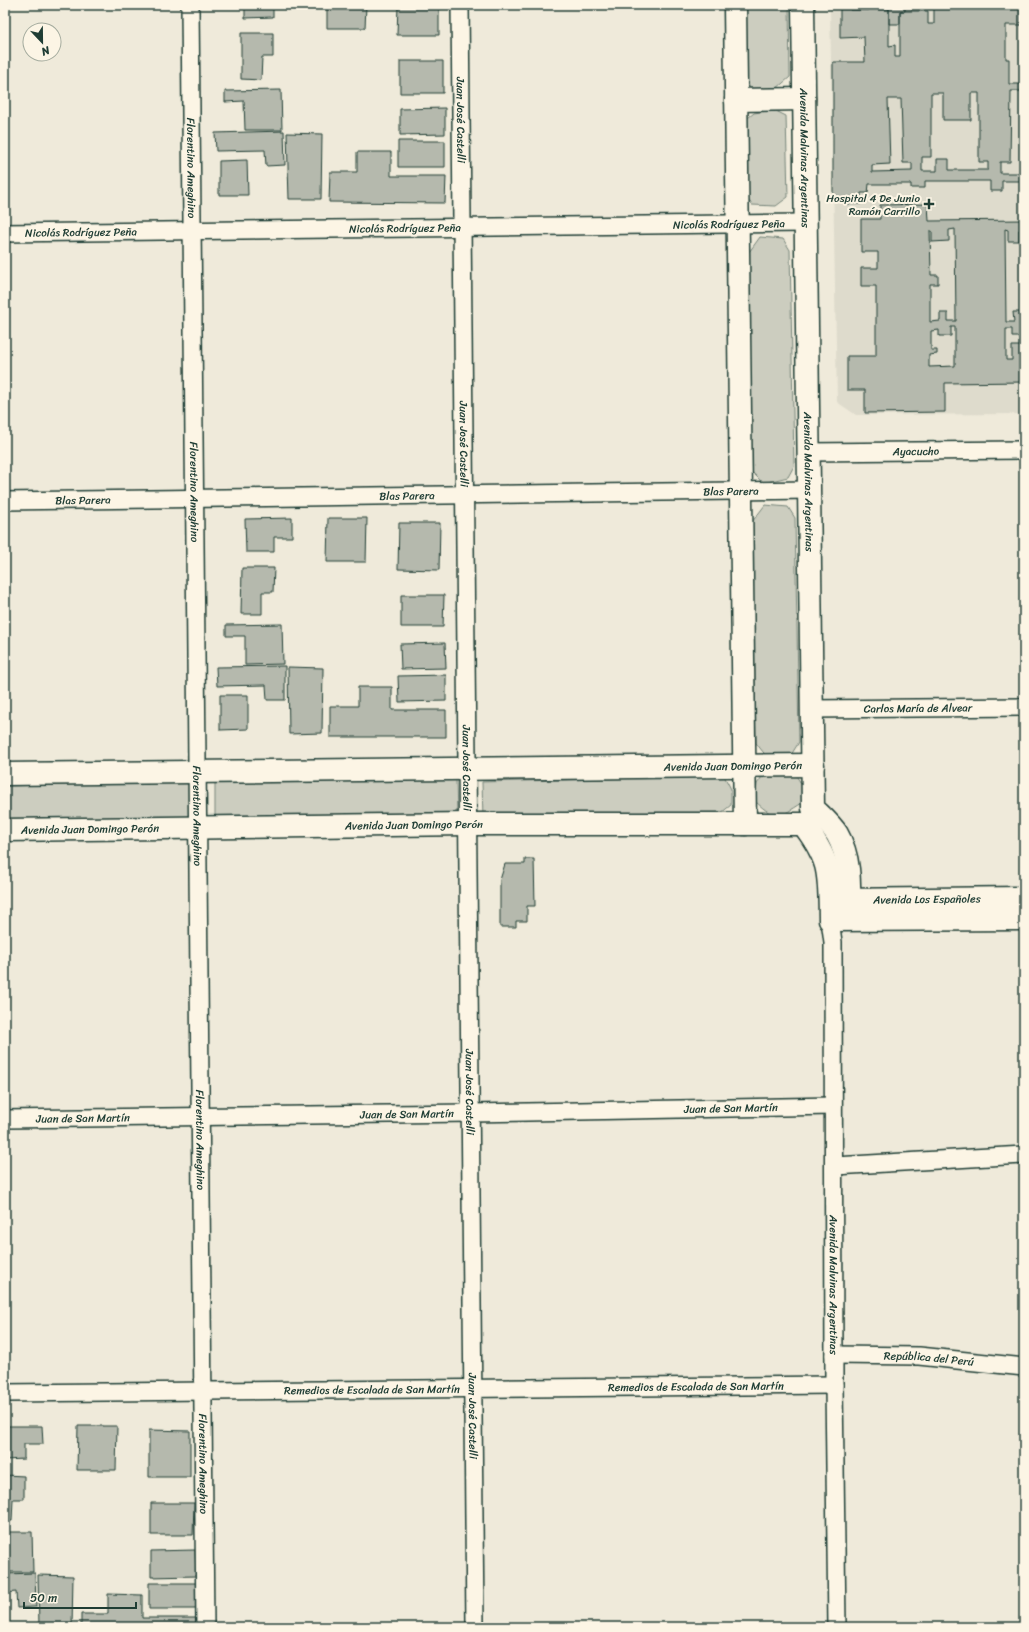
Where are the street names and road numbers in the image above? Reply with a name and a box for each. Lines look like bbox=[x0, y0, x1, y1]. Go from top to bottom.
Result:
street label: Juan José Castelli bbox=[451, 76, 471, 164]
street label: Avenida Malvinas Argentinas bbox=[795, 87, 815, 229]
street label: Florentino Ameghino bbox=[182, 118, 201, 219]
street label: Nicolás Rodríguez Peña bbox=[673, 214, 786, 234]
street label: Nicolás Rodríguez Peña bbox=[349, 218, 462, 238]
street label: Nicolás Rodríguez Peña bbox=[25, 222, 138, 242]
street label: Juan José Castelli bbox=[454, 400, 474, 488]
street label: Avenida Malvinas Argentinas bbox=[799, 411, 819, 553]
street label: Ayacucho bbox=[892, 441, 940, 461]
street label: Florentino Ameghino bbox=[185, 442, 204, 543]
street label: Blas Parera bbox=[703, 481, 759, 501]
street label: Blas Parera bbox=[379, 486, 435, 505]
street label: Blas Parera bbox=[55, 490, 111, 510]
street label: Carlos María de Alvear bbox=[864, 698, 974, 718]
street label: Juan José Castelli bbox=[457, 724, 477, 812]
street label: Avenida Juan Domingo Perón bbox=[663, 756, 802, 776]
street label: Florentino Ameghino bbox=[188, 766, 207, 867]
street label: Avenida Juan Domingo Perón bbox=[344, 815, 483, 835]
street label: Avenida Juan Domingo Perón bbox=[20, 819, 159, 839]
street label: Avenida Los Españoles bbox=[872, 889, 982, 909]
street label: Juan José Castelli bbox=[460, 1048, 480, 1136]
street label: Florentino Ameghino bbox=[191, 1090, 210, 1191]
street label: Juan de San Martín bbox=[683, 1098, 778, 1118]
street label: Juan de San Martín bbox=[359, 1104, 454, 1124]
street label: Juan de San Martín bbox=[35, 1108, 130, 1128]
street label: Avenida Malvinas Argentinas bbox=[824, 1214, 843, 1356]
street label: República del Perú bbox=[884, 1346, 975, 1371]
street label: Juan José Castelli bbox=[463, 1372, 483, 1460]
street label: Remedios de Escalada de San Martín bbox=[608, 1376, 784, 1397]
street label: Remedios de Escalada de San Martín bbox=[284, 1379, 460, 1400]
street label: Florentino Ameghino bbox=[194, 1414, 213, 1515]

